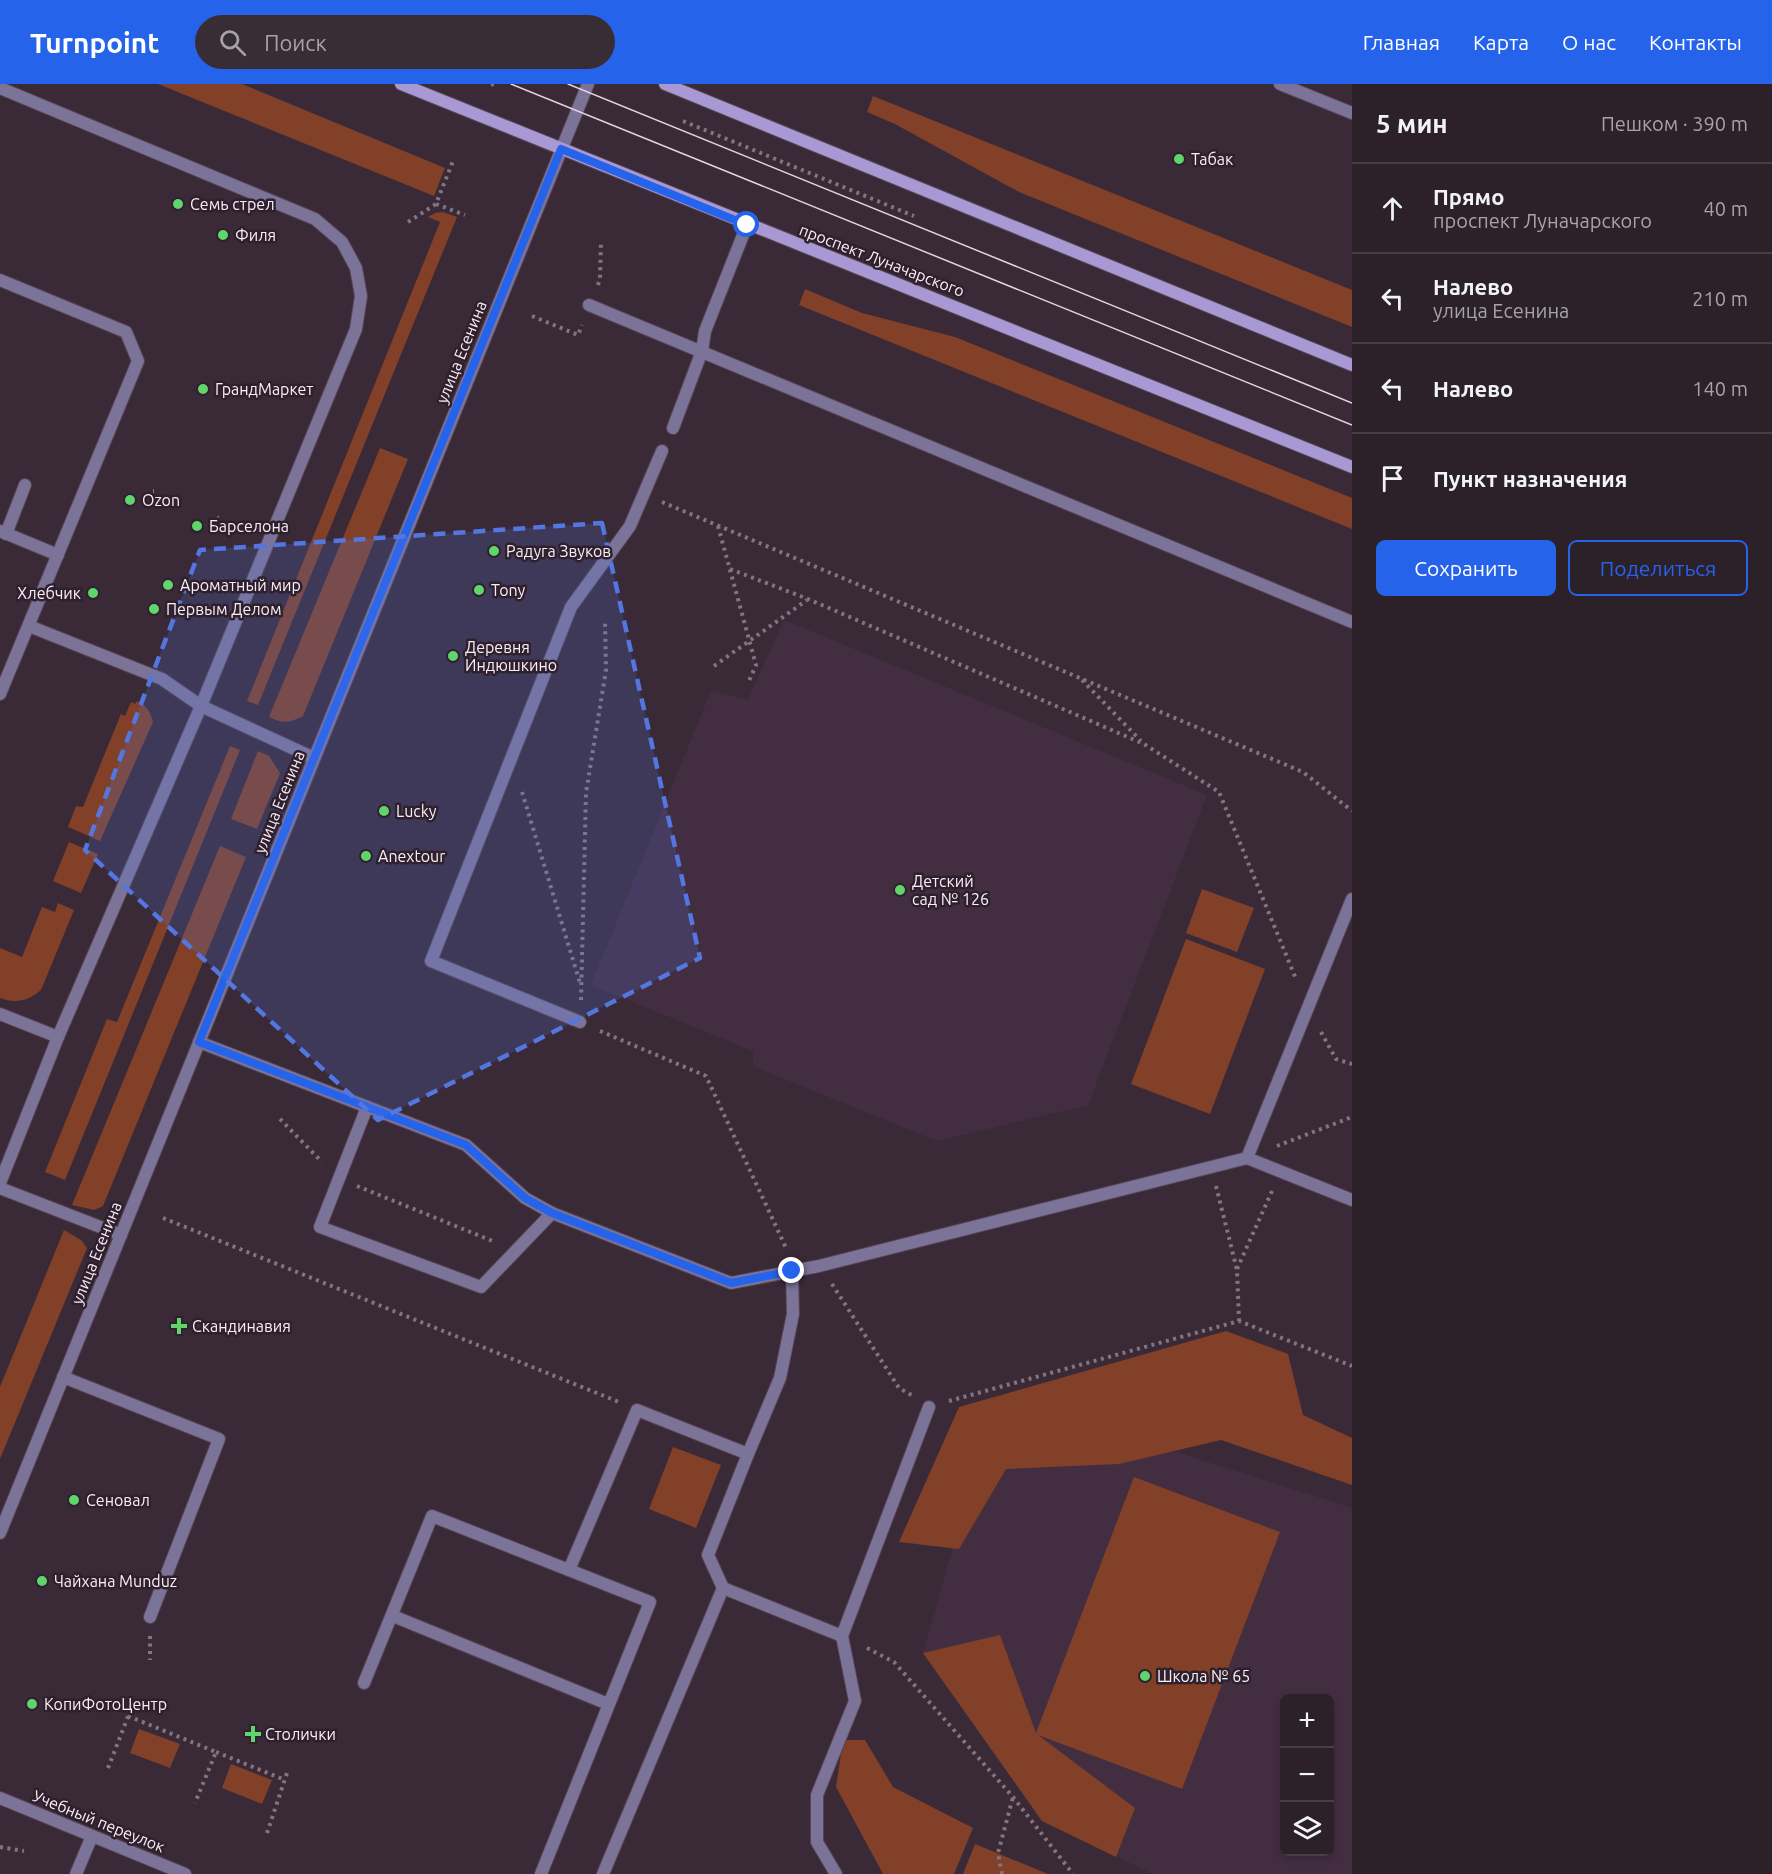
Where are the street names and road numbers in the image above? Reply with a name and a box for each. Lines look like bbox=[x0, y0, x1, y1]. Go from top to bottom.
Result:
street label: проспект Луначарского bbox=[797, 220, 967, 300]
street label: улица Есенина bbox=[432, 298, 490, 406]
street label: улица Есенина bbox=[250, 748, 308, 856]
street label: улица Есенина bbox=[67, 1199, 125, 1307]
street label: Учебный переулок bbox=[30, 1786, 168, 1856]

